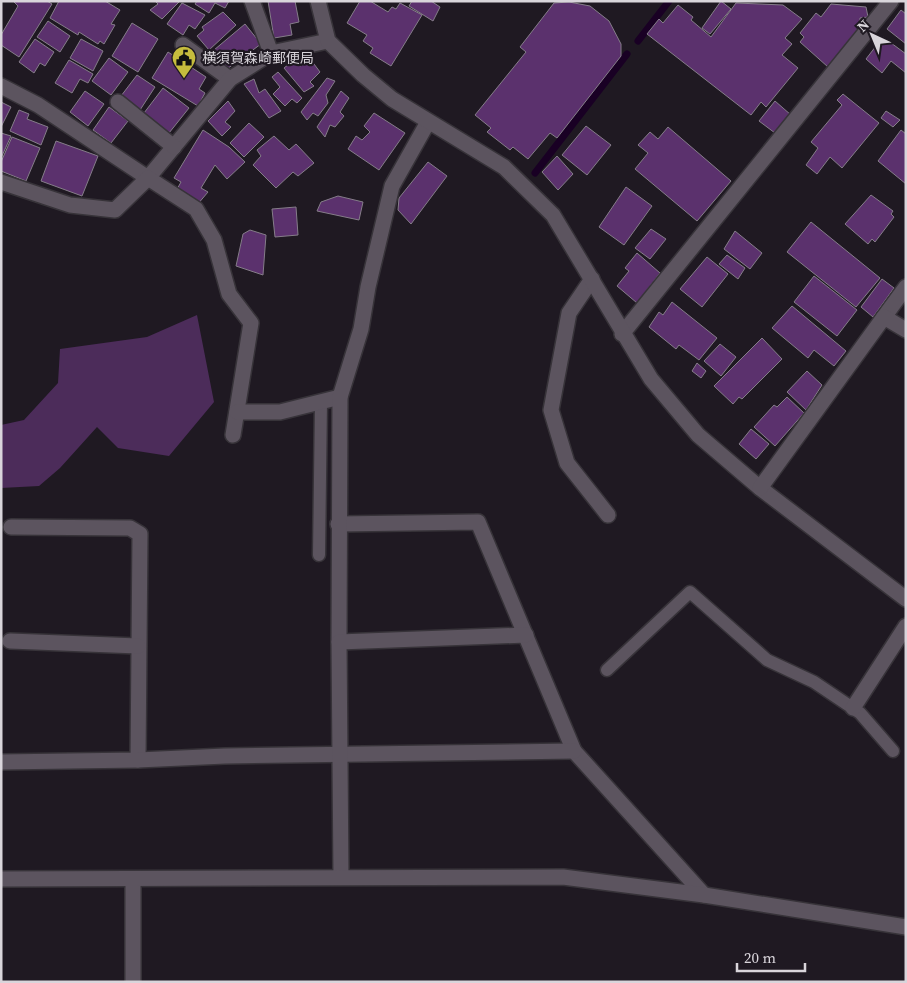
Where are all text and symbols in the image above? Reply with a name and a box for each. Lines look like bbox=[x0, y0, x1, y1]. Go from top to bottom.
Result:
north arrow bbox=[847, 10, 897, 60]
text: N bbox=[852, 15, 874, 36]
public building icon: 横須賀森崎郵便局 bbox=[171, 45, 197, 79]
place label: 横須賀森崎郵便局 bbox=[202, 48, 314, 68]
scale bar bbox=[737, 940, 804, 972]
text: 20 m bbox=[744, 947, 776, 968]

